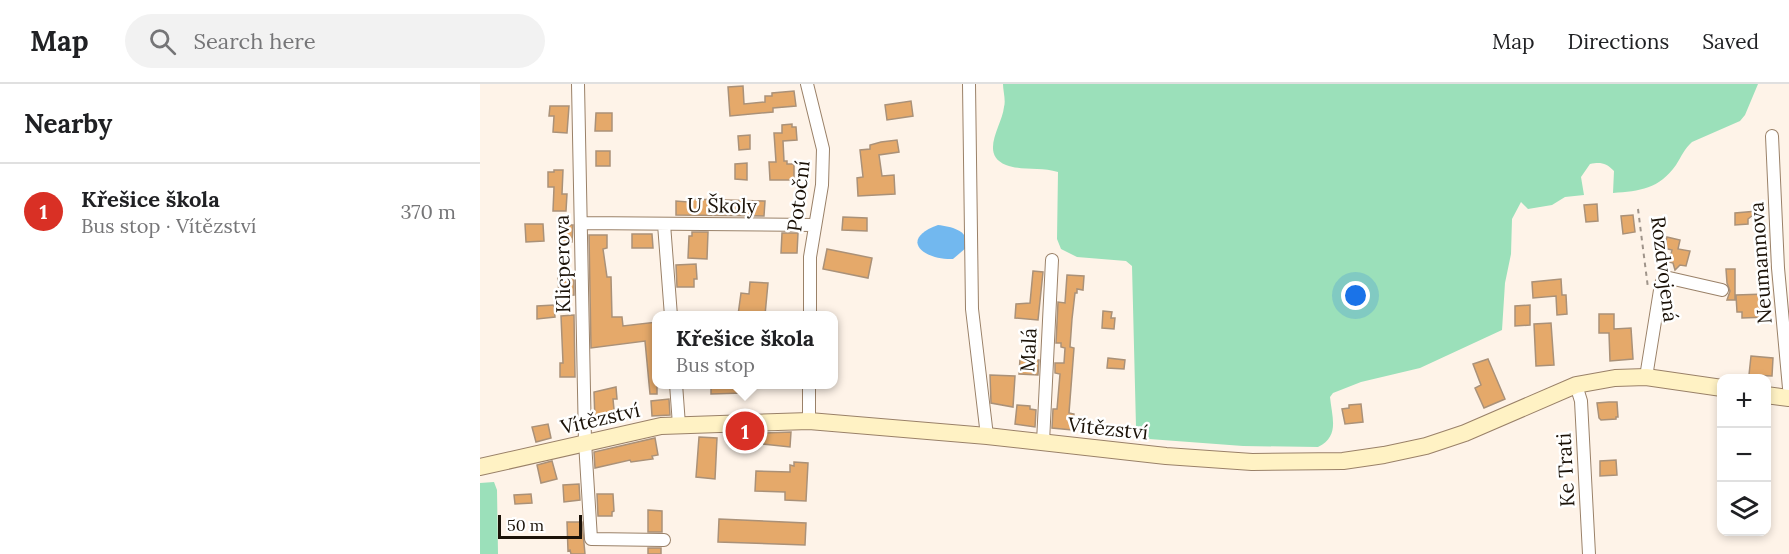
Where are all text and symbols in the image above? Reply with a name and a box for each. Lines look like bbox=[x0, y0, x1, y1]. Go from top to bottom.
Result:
search box bbox=[125, 14, 545, 68]
text: Map bbox=[30, 23, 89, 59]
icon: search bbox=[146, 25, 179, 58]
text: Search here bbox=[194, 27, 316, 55]
text: Map bbox=[1492, 28, 1535, 55]
text: Directions bbox=[1568, 28, 1669, 55]
text: Saved bbox=[1702, 28, 1759, 55]
text: Nearby bbox=[24, 107, 112, 140]
street label: Potoční bbox=[781, 159, 815, 233]
text: Křešice škola bbox=[81, 185, 220, 213]
street label: U Školy bbox=[687, 192, 758, 218]
text: 1 bbox=[39, 199, 48, 224]
text: 370 m bbox=[401, 199, 456, 224]
street label: Neumannova bbox=[1743, 201, 1777, 325]
text: Bus stop · Vítězství bbox=[81, 213, 256, 238]
street label: Klicperova bbox=[549, 215, 575, 313]
street label: Rozdvojená bbox=[1646, 215, 1684, 323]
your location bbox=[1341, 281, 1370, 310]
popup bbox=[652, 311, 838, 389]
text: Křešice škola bbox=[676, 324, 814, 352]
street label: Malá bbox=[1014, 327, 1042, 373]
text: Bus stop bbox=[676, 352, 755, 377]
map controls bbox=[1717, 374, 1771, 536]
button: + bbox=[1717, 374, 1771, 428]
street label: Vítězství bbox=[557, 397, 642, 439]
pin: 1 bbox=[726, 408, 764, 454]
street label: Vítězství bbox=[1066, 411, 1149, 445]
button: − bbox=[1717, 428, 1771, 482]
street label: Ke Trati bbox=[1551, 432, 1579, 508]
button: layers bbox=[1717, 482, 1771, 536]
scale bar bbox=[498, 512, 582, 540]
text: 50 m bbox=[507, 515, 544, 535]

